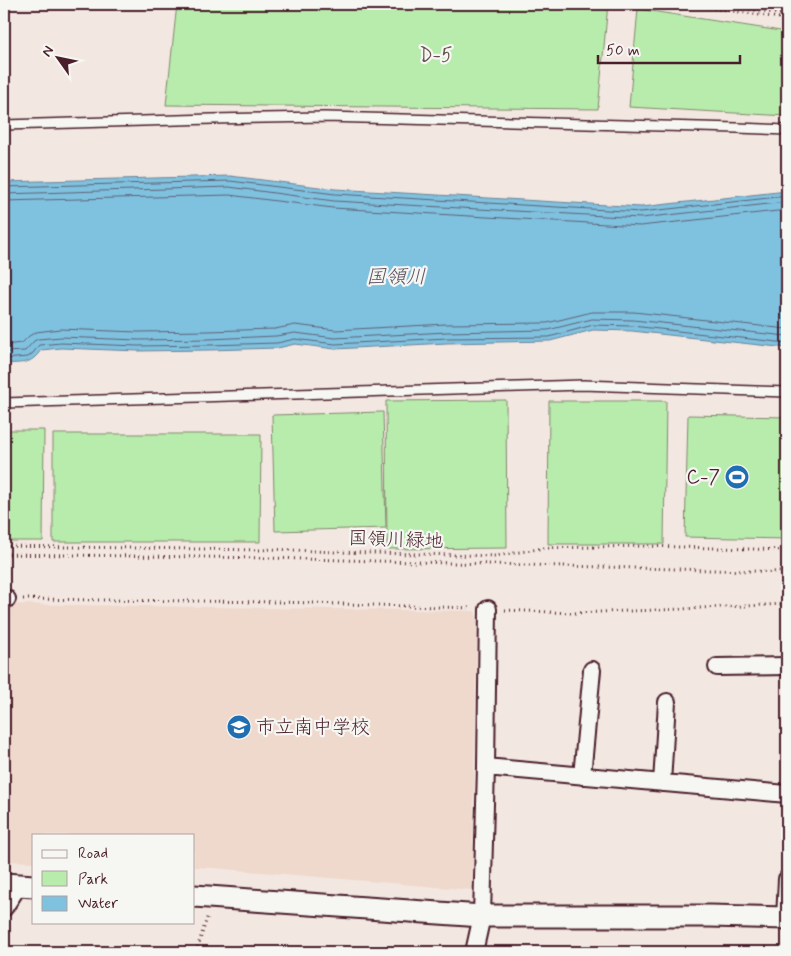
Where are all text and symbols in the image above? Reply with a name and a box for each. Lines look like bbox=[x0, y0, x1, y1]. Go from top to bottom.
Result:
north arrow bbox=[32, 32, 82, 82]
scale bar bbox=[598, 32, 741, 64]
text: 50 m bbox=[606, 41, 640, 61]
text: N bbox=[38, 43, 58, 60]
park label: D-5 bbox=[419, 43, 453, 68]
water label: 国領川 bbox=[366, 264, 426, 291]
sports icon: C-7 bbox=[724, 464, 750, 490]
place label: C-7 bbox=[686, 465, 720, 490]
street label: 国領川緑地 bbox=[348, 526, 444, 554]
school or university icon: 市立南中学校 bbox=[226, 714, 252, 740]
place label: 市立南中学校 bbox=[256, 715, 370, 740]
legend bbox=[32, 834, 195, 924]
text: Road bbox=[78, 844, 108, 864]
text: Park bbox=[78, 870, 108, 890]
text: Water bbox=[78, 894, 118, 914]

